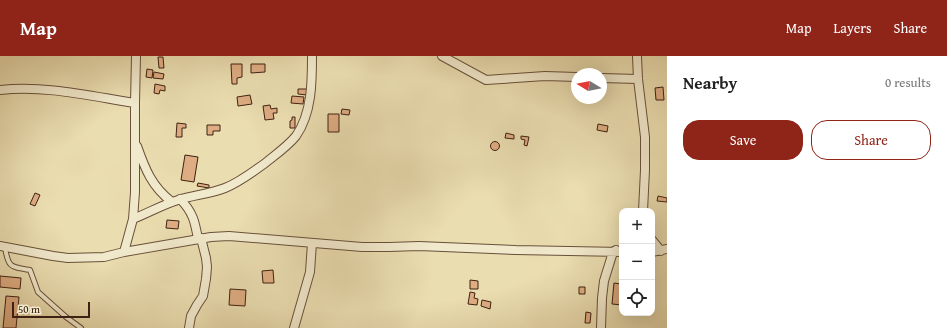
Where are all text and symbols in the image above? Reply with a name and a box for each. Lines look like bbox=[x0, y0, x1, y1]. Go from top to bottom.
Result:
text: Map bbox=[20, 14, 57, 42]
text: Map bbox=[786, 18, 812, 38]
text: Layers bbox=[834, 18, 872, 38]
text: Share bbox=[894, 18, 927, 38]
north arrow bbox=[571, 68, 607, 104]
text: Nearby bbox=[683, 70, 737, 95]
text: 0 results bbox=[885, 73, 931, 92]
button: Save bbox=[683, 120, 803, 160]
button: Share bbox=[811, 120, 931, 160]
map controls bbox=[619, 208, 655, 316]
button: + bbox=[619, 208, 655, 244]
button: − bbox=[619, 244, 655, 280]
button: locate bbox=[619, 280, 655, 316]
scale bar bbox=[12, 300, 90, 319]
text: 50 m bbox=[18, 301, 40, 317]

